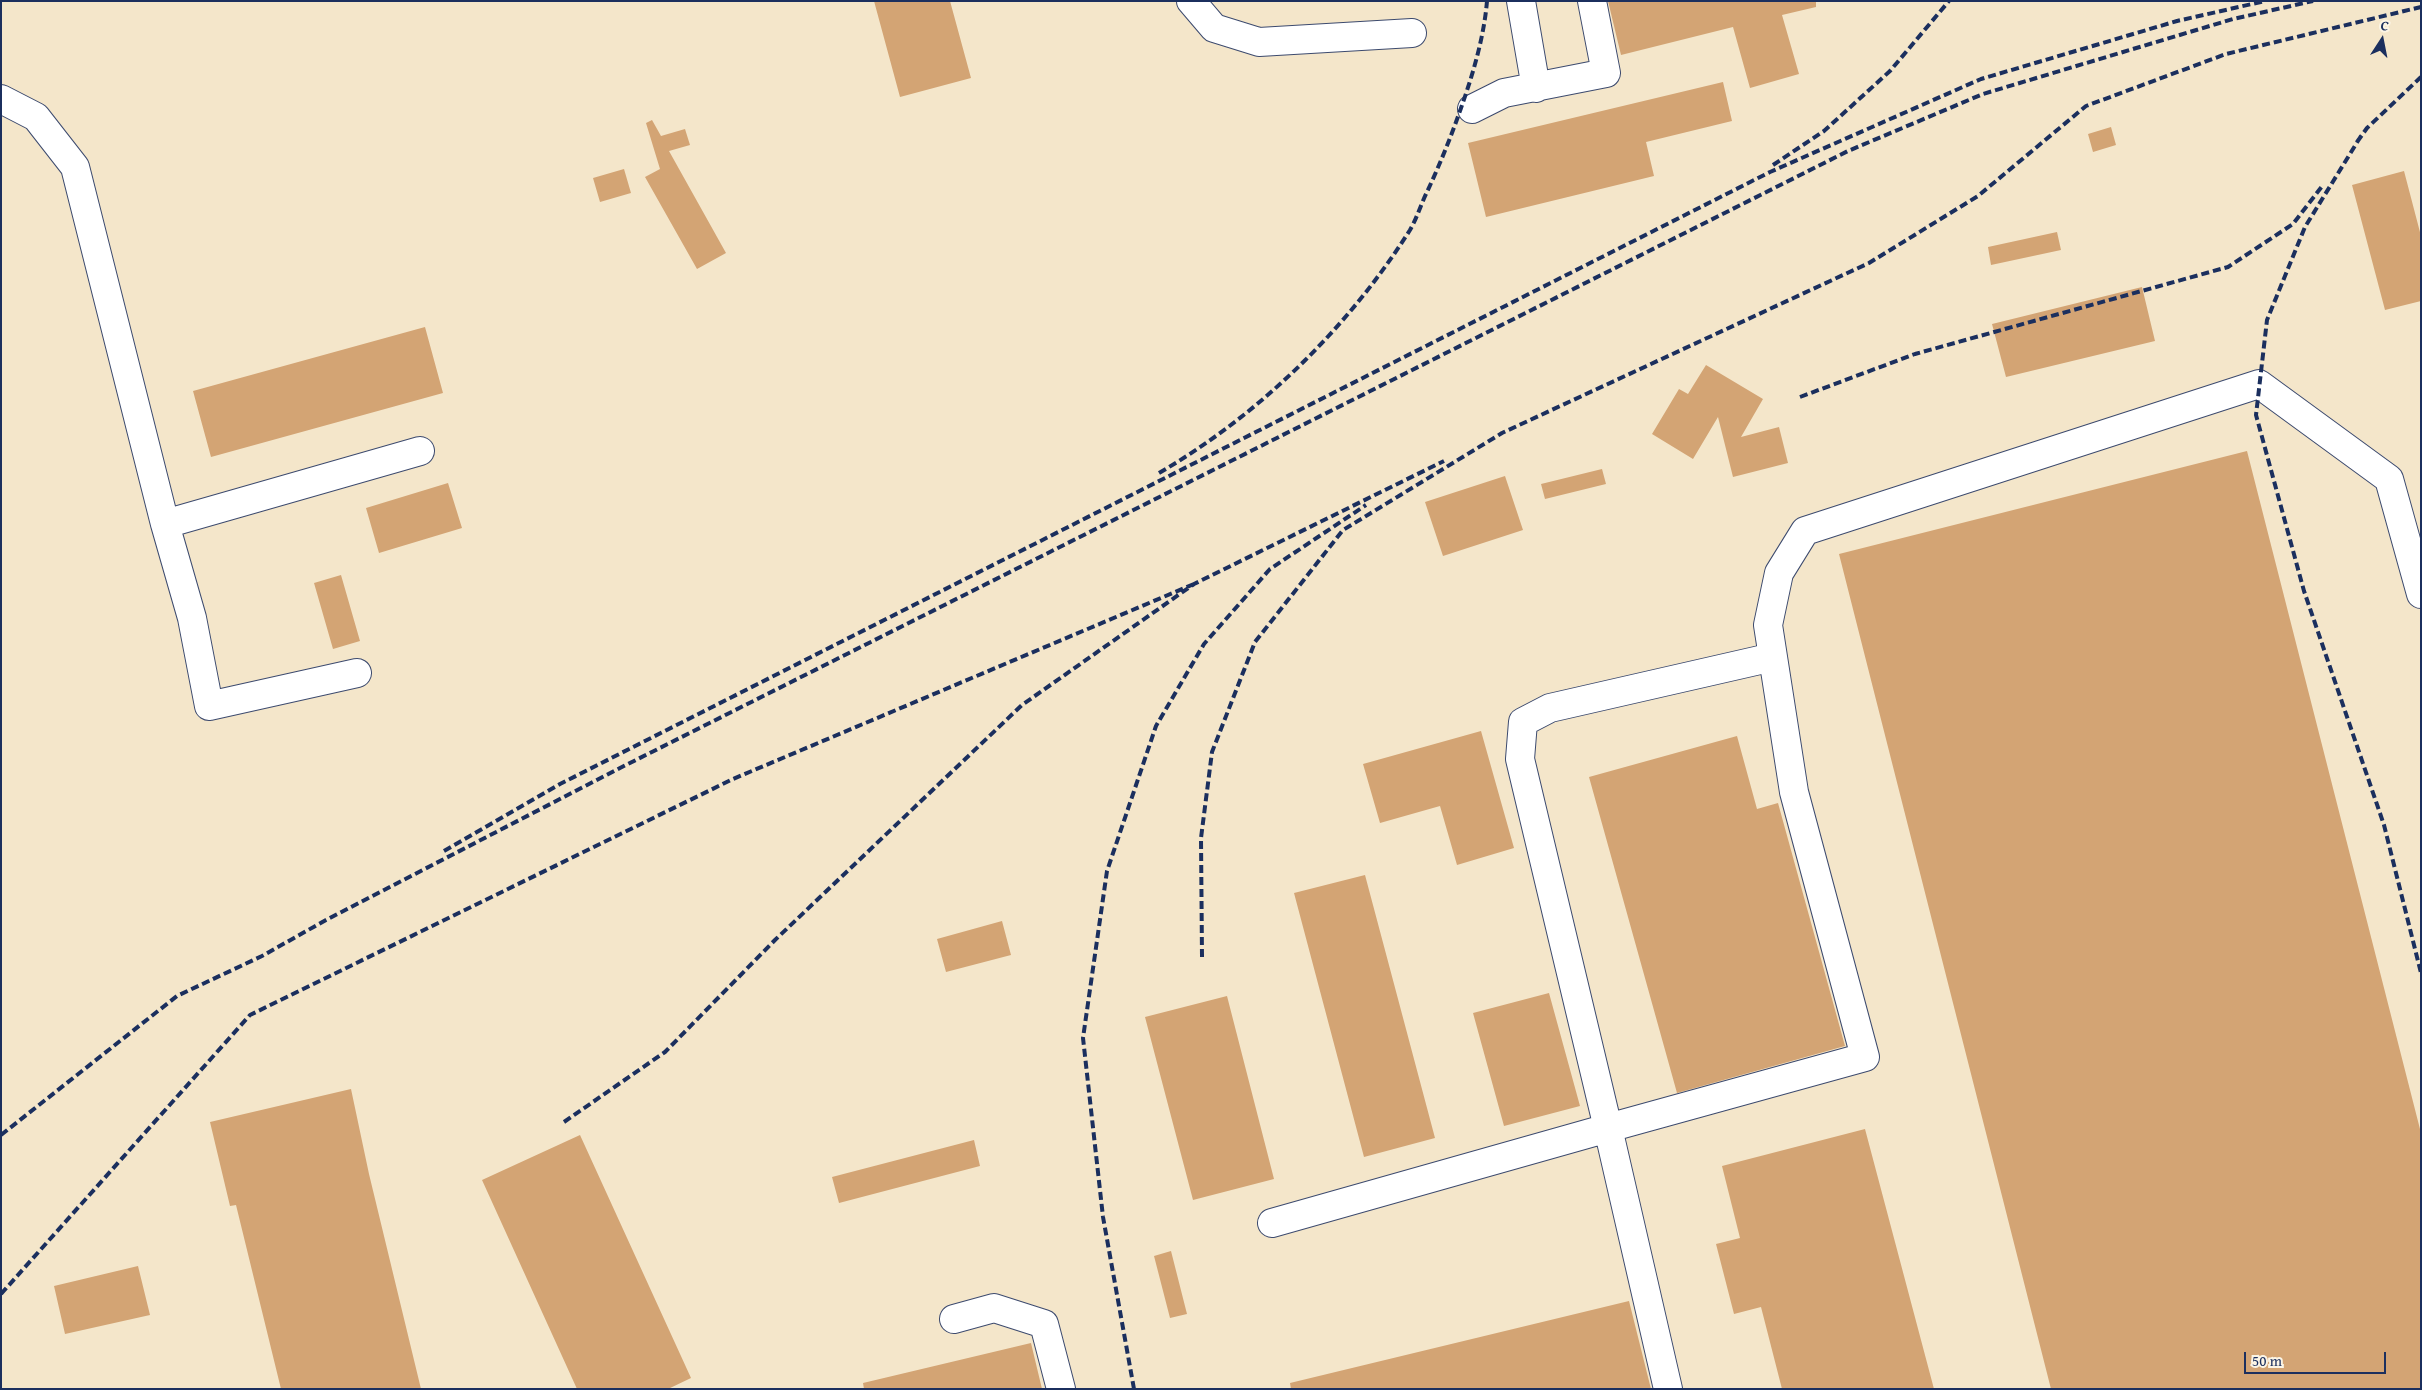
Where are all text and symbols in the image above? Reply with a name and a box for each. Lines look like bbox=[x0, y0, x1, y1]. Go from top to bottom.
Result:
north arrow bbox=[2357, 15, 2407, 65]
text: С bbox=[2379, 15, 2391, 36]
scale bar bbox=[2247, 1342, 2390, 1374]
text: 50 m bbox=[2252, 1350, 2282, 1371]

